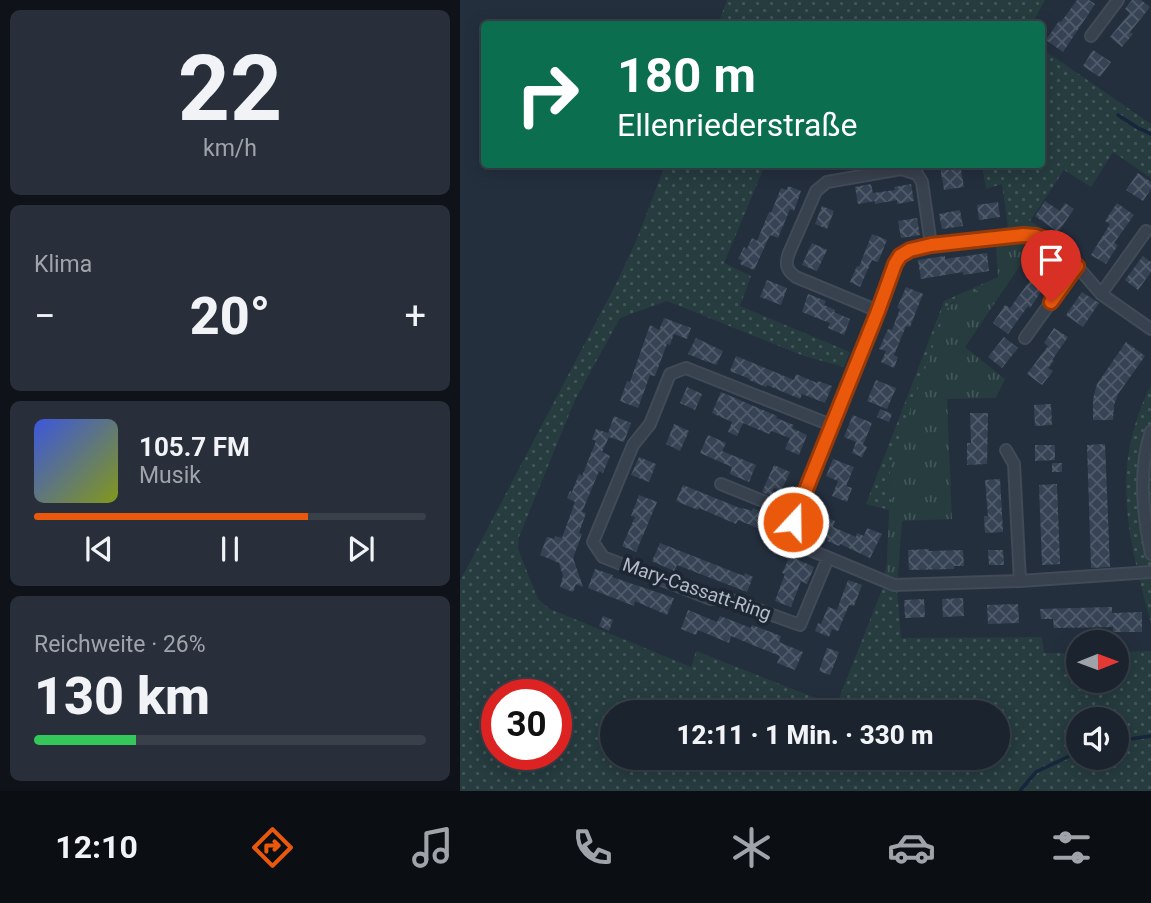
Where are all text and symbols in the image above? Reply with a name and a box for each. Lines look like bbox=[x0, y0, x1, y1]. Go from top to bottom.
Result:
text: 22 bbox=[178, 36, 282, 142]
text: 180 m bbox=[617, 47, 756, 104]
icon: right bbox=[502, 49, 593, 140]
text: Ellenriederstraße bbox=[617, 106, 857, 144]
text: km/h bbox=[203, 135, 257, 162]
pin bbox=[1021, 230, 1081, 302]
icon: arrive bbox=[1032, 241, 1070, 279]
text: Klima bbox=[34, 251, 92, 278]
text: 20° bbox=[190, 286, 270, 347]
text: − bbox=[34, 294, 56, 338]
text: + bbox=[404, 294, 426, 338]
text: 105.7 FM bbox=[139, 432, 250, 462]
text: Musik bbox=[139, 462, 201, 489]
position arrow bbox=[756, 485, 830, 559]
icon: previous bbox=[80, 530, 118, 568]
icon: pause bbox=[211, 530, 249, 568]
icon: next bbox=[342, 530, 380, 568]
street label: Mary-Cassatt-Ring bbox=[620, 553, 774, 625]
north arrow bbox=[1066, 630, 1128, 693]
map controls bbox=[1066, 630, 1129, 770]
text: Reichweite · 26% bbox=[34, 631, 206, 658]
text: 130 km bbox=[34, 666, 210, 727]
speed limit sign: 30 bbox=[481, 679, 572, 770]
button: sound bbox=[1066, 707, 1129, 770]
text: 12:11 · 1 Min. · 330 m bbox=[676, 720, 934, 750]
icon: directions bbox=[248, 823, 297, 872]
icon: music bbox=[408, 823, 457, 872]
icon: phone bbox=[568, 823, 617, 872]
icon: climate bbox=[727, 823, 776, 872]
icon: car bbox=[887, 823, 936, 872]
icon: filters bbox=[1047, 823, 1096, 872]
text: 12:10 bbox=[55, 828, 138, 866]

